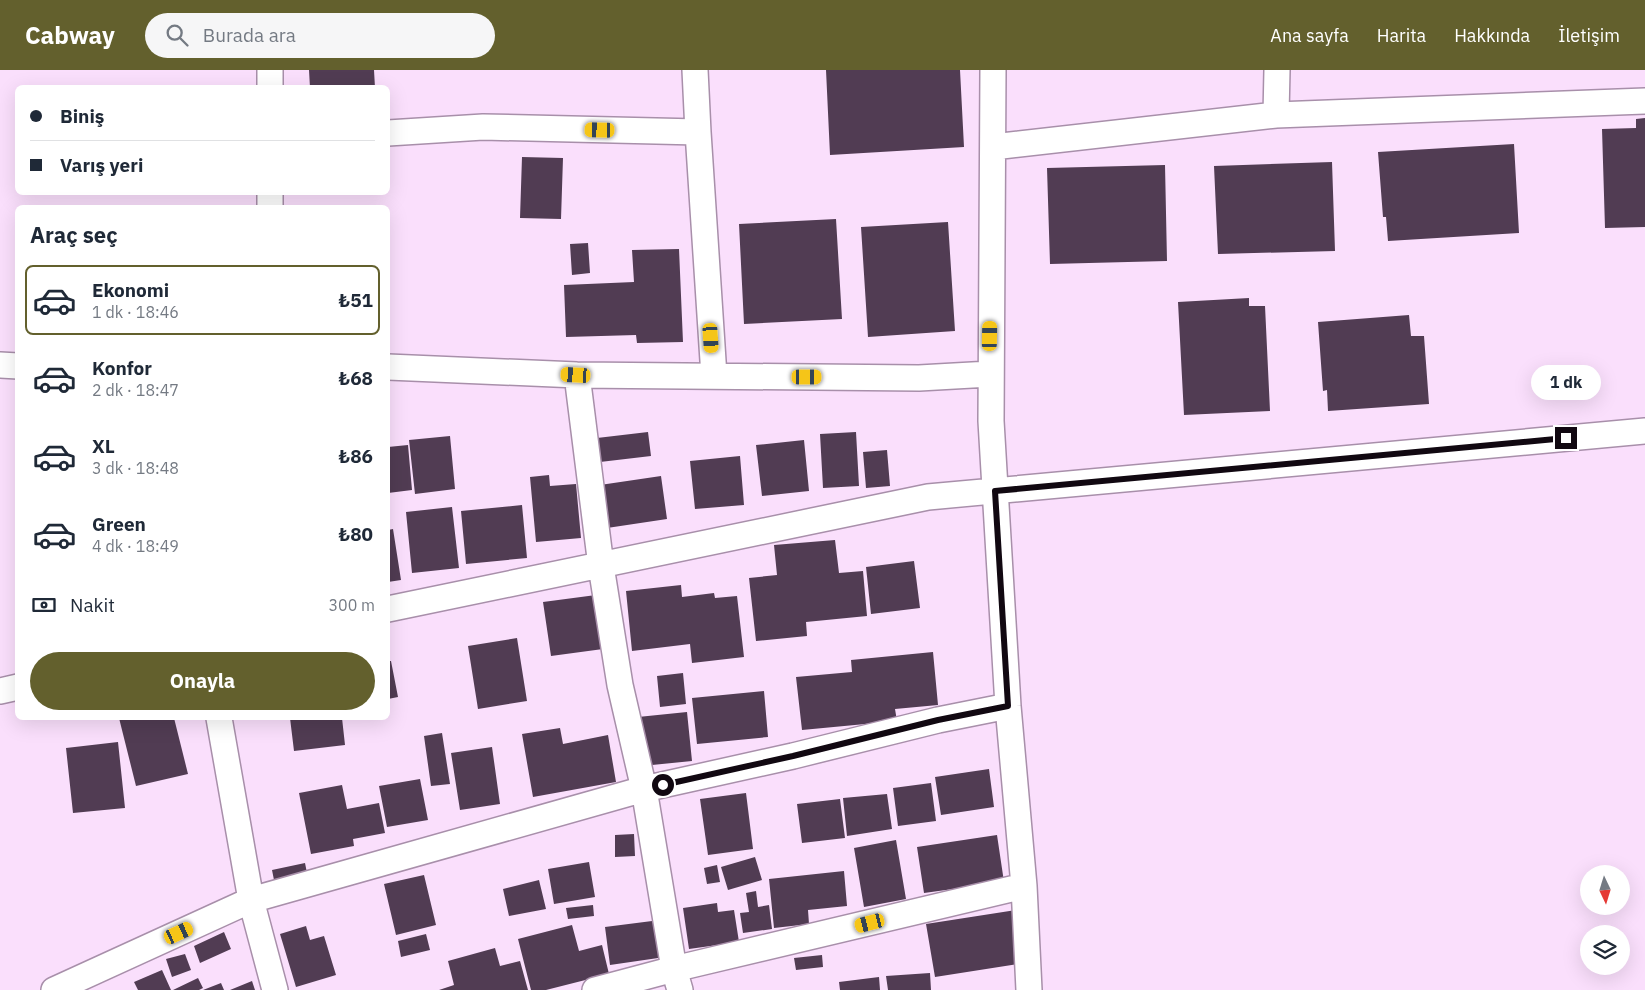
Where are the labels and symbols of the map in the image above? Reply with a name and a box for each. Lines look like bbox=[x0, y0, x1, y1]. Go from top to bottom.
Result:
car bbox=[584, 122, 615, 138]
car bbox=[982, 321, 997, 351]
car bbox=[702, 323, 719, 353]
callout: 1 dk bbox=[1531, 366, 1601, 400]
car bbox=[560, 367, 591, 383]
car bbox=[792, 370, 822, 385]
route end bbox=[1555, 427, 1577, 449]
route start bbox=[652, 774, 674, 796]
north arrow bbox=[1580, 865, 1630, 915]
car bbox=[853, 912, 886, 934]
car bbox=[162, 920, 195, 946]

